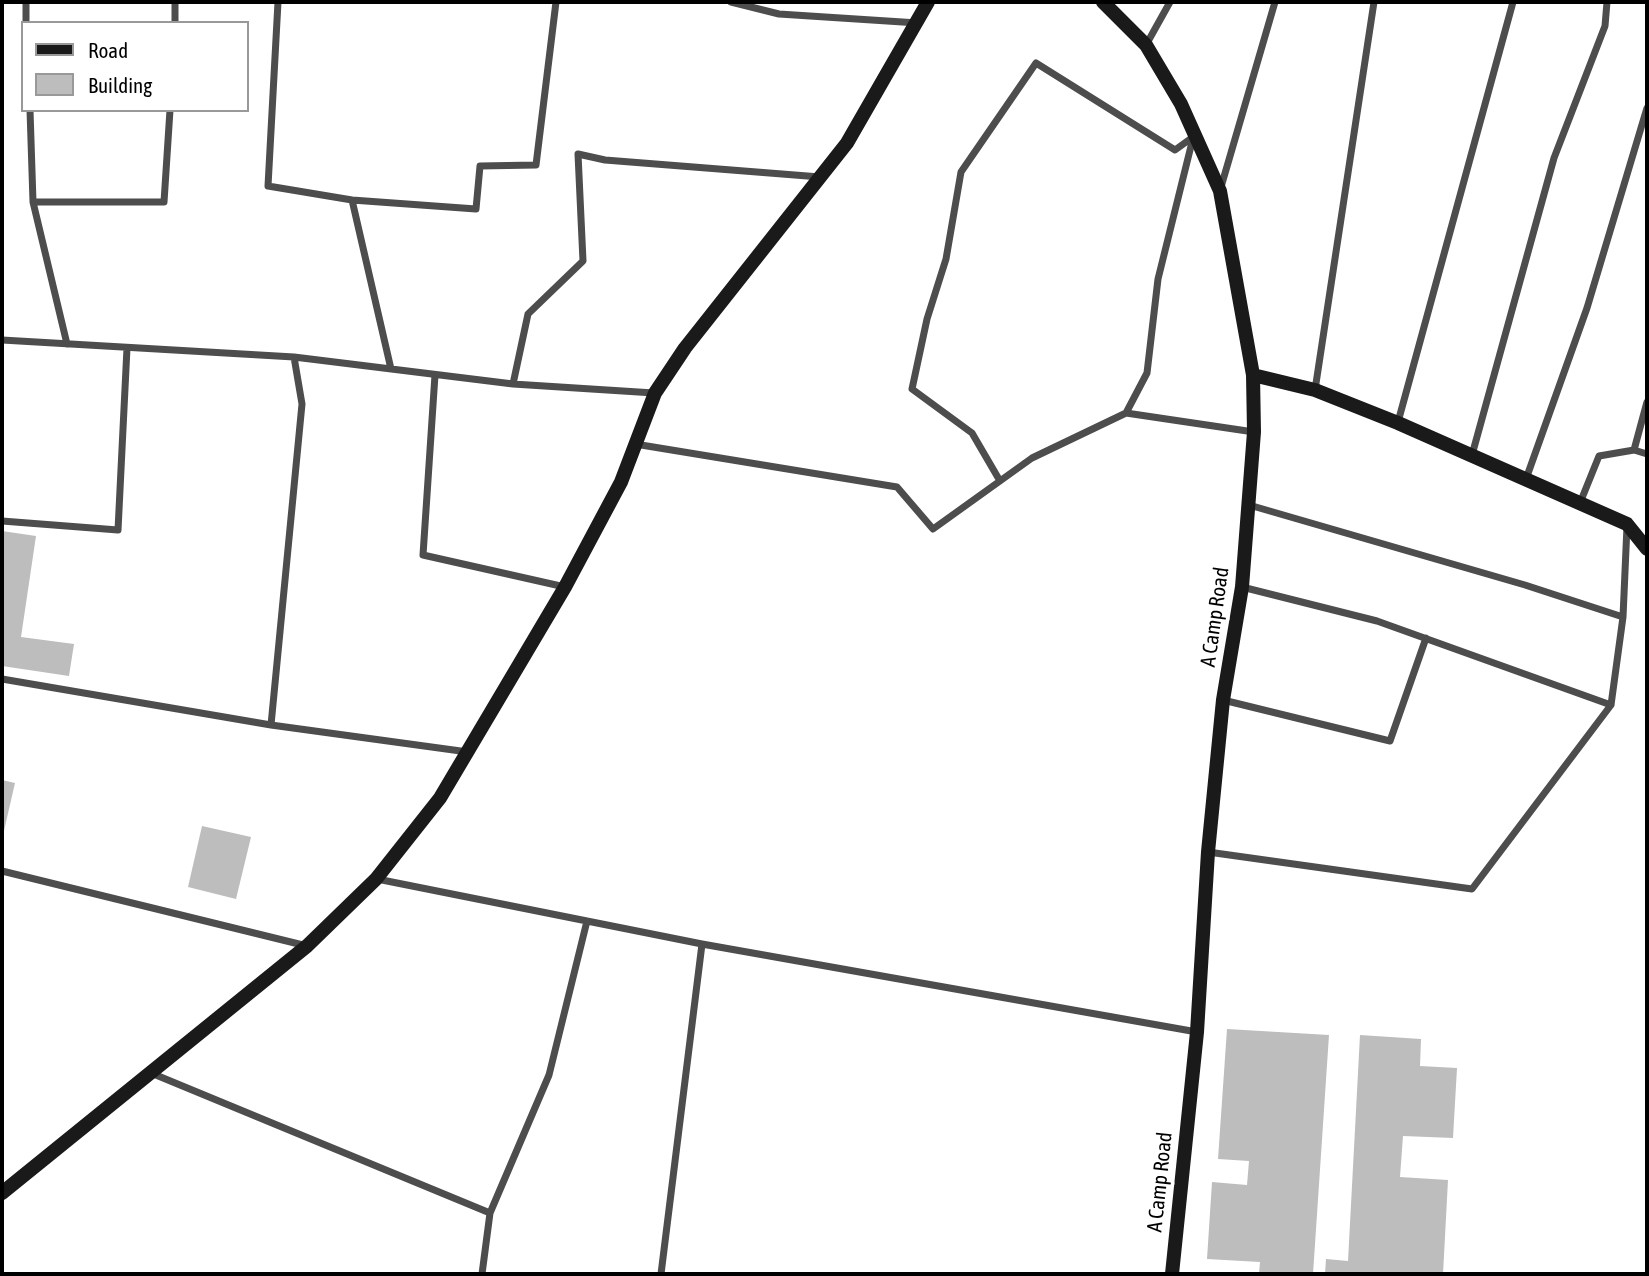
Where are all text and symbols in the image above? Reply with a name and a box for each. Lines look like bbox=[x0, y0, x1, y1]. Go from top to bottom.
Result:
legend bbox=[21, 21, 248, 112]
text: Road bbox=[88, 38, 128, 62]
text: Building bbox=[88, 73, 152, 97]
street label: A Camp Road bbox=[1196, 566, 1234, 668]
street label: A Camp Road bbox=[1142, 1131, 1178, 1233]

